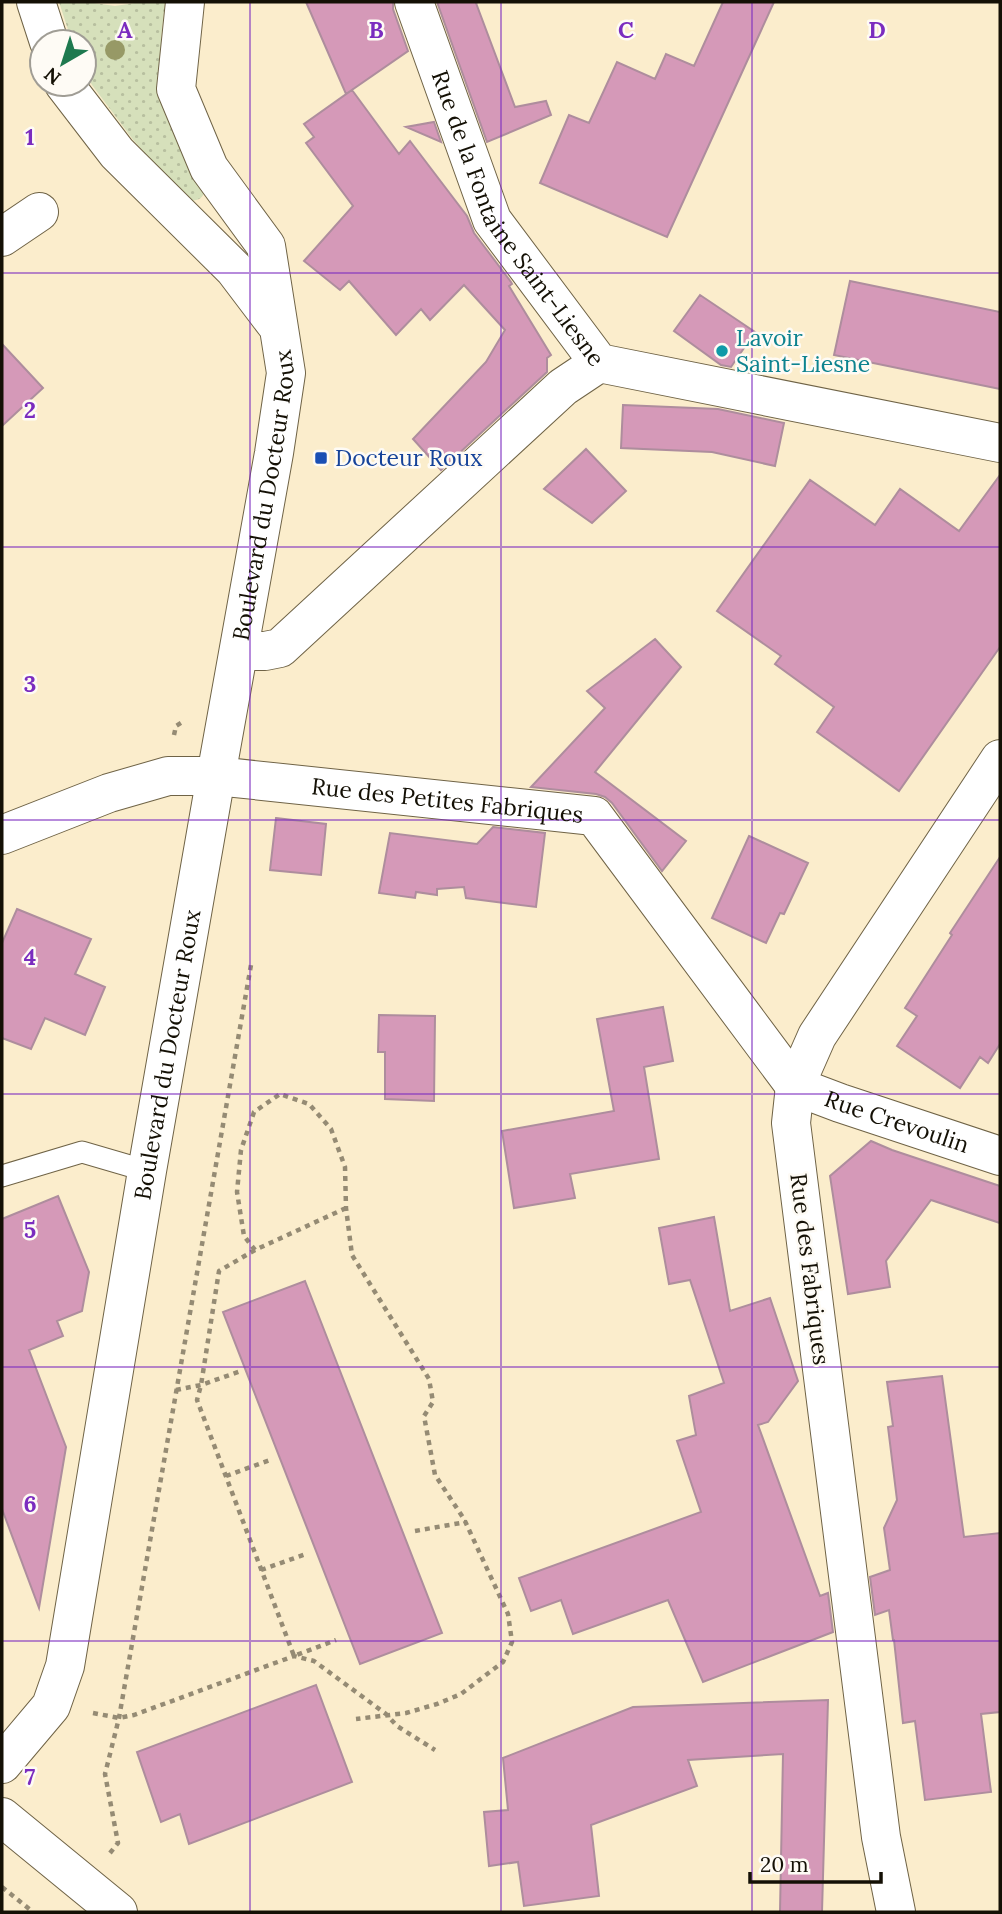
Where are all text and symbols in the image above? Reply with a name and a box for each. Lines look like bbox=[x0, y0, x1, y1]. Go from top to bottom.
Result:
text: A bbox=[117, 15, 133, 44]
text: B bbox=[368, 15, 384, 44]
text: C bbox=[618, 15, 634, 44]
text: D bbox=[868, 15, 886, 44]
north arrow bbox=[28, 28, 98, 98]
text: N bbox=[39, 62, 66, 90]
street label: Rue de la Fontaine Saint-Liesne bbox=[426, 66, 611, 372]
text: 1 bbox=[25, 122, 35, 151]
place label: Lavoir Saint-Liesne bbox=[736, 323, 870, 378]
marker: Lavoir Saint-Liesne bbox=[714, 343, 730, 359]
street label: Boulevard du Docteur Roux bbox=[226, 348, 300, 643]
text: 2 bbox=[24, 395, 36, 424]
place label: Docteur Roux bbox=[335, 443, 482, 472]
marker: Docteur Roux bbox=[313, 450, 329, 466]
text: 3 bbox=[24, 669, 36, 698]
street label: Rue des Petites Fabriques bbox=[310, 771, 585, 829]
street label: Boulevard du Docteur Roux bbox=[127, 907, 206, 1202]
text: 4 bbox=[24, 942, 36, 971]
street label: Rue Crevoulin bbox=[821, 1084, 973, 1159]
street label: Rue des Fabriques bbox=[784, 1171, 837, 1367]
text: 5 bbox=[24, 1215, 36, 1244]
text: 6 bbox=[23, 1489, 37, 1518]
text: 7 bbox=[25, 1762, 36, 1791]
scale bar bbox=[750, 1840, 881, 1884]
text: 20 m bbox=[760, 1851, 809, 1878]

